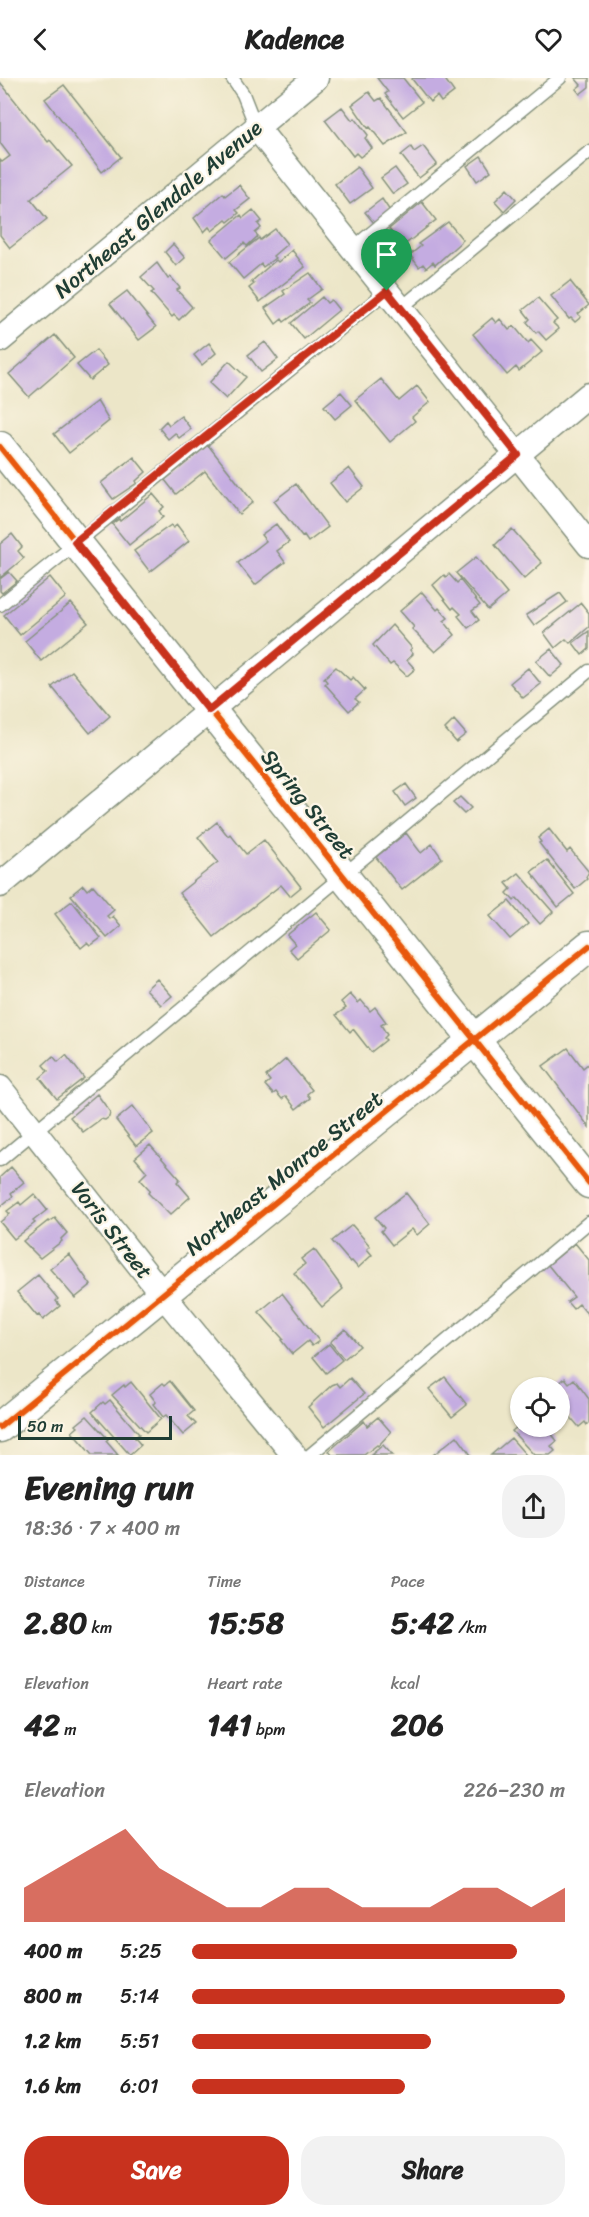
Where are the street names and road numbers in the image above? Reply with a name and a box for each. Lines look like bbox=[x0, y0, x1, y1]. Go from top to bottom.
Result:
street label: Northeast Glendale Avenue bbox=[45, 109, 272, 308]
street label: Spring Street bbox=[251, 740, 366, 869]
street label: Northeast Monroe Street bbox=[176, 1080, 392, 1266]
street label: Voris Street bbox=[61, 1172, 163, 1288]

